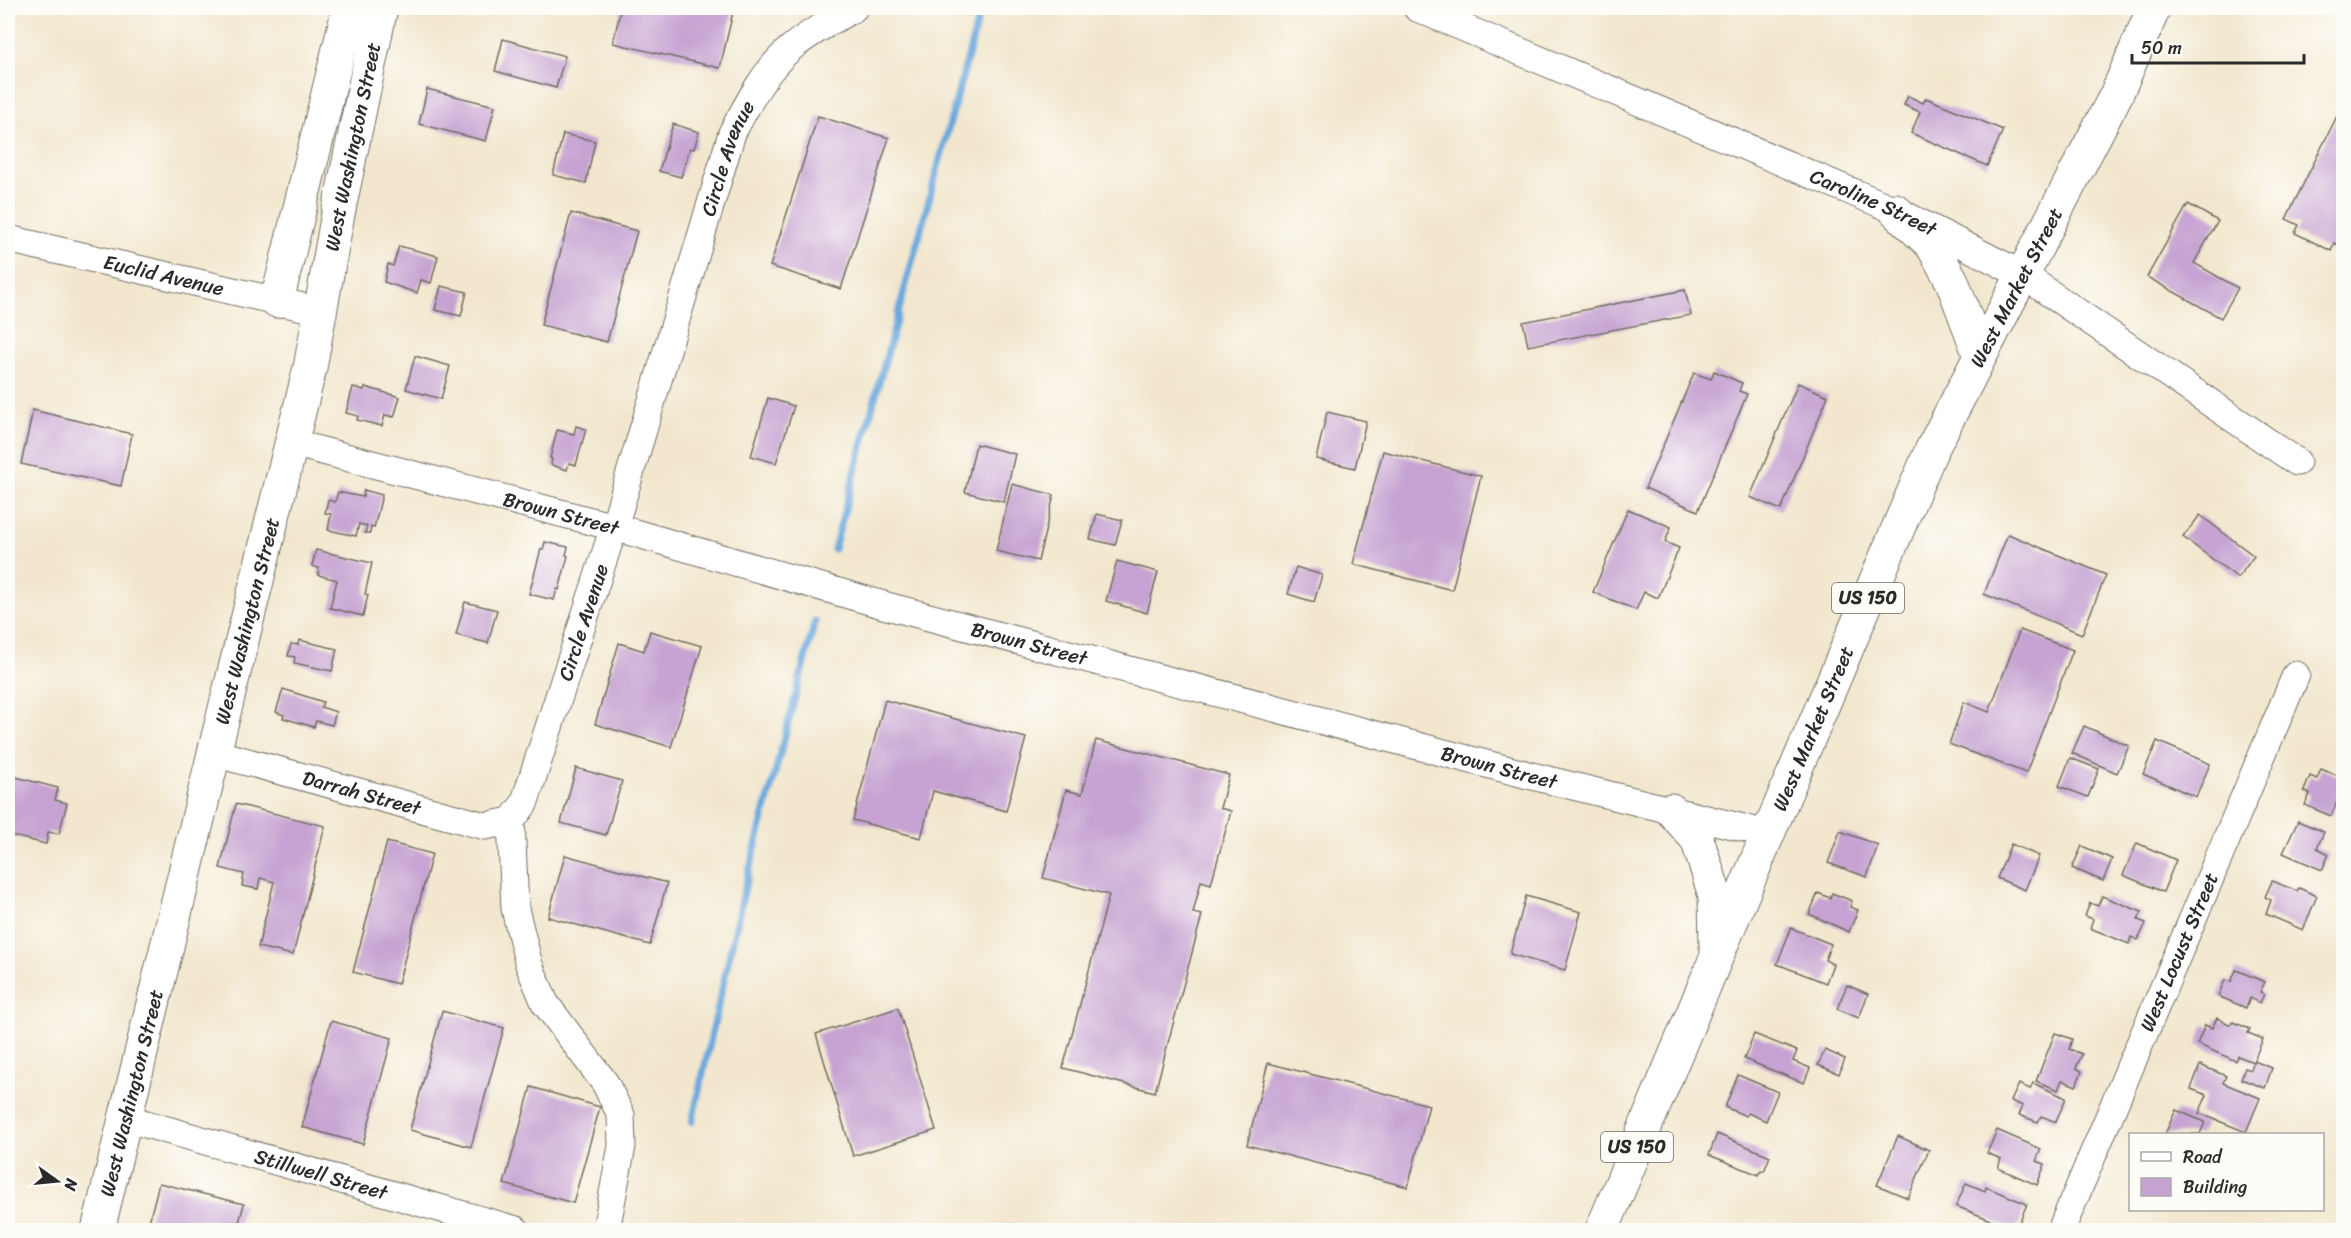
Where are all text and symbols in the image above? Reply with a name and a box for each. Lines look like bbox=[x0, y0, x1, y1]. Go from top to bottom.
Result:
scale bar bbox=[2132, 27, 2304, 65]
text: 50 m bbox=[2141, 32, 2182, 64]
street label: West Washington Street bbox=[314, 39, 391, 254]
street label: Circle Avenue bbox=[691, 93, 764, 220]
street label: Caroline Street bbox=[1804, 158, 1944, 246]
street label: West Market Street bbox=[1960, 201, 2072, 374]
street label: Euclid Avenue bbox=[100, 244, 228, 306]
street label: Brown Street bbox=[499, 481, 624, 545]
street label: West Washington Street bbox=[204, 514, 290, 728]
street label: Circle Avenue bbox=[548, 559, 618, 685]
road number: US 150 bbox=[1832, 583, 1904, 613]
street label: Brown Street bbox=[967, 611, 1092, 676]
street label: West Market Street bbox=[1762, 640, 1864, 817]
street label: Brown Street bbox=[1437, 735, 1562, 799]
street label: Darrah Street bbox=[298, 760, 426, 826]
street label: West Locust Street bbox=[2129, 866, 2228, 1037]
street label: West Washington Street bbox=[89, 986, 173, 1200]
road number: US 150 bbox=[1601, 1132, 1673, 1162]
legend bbox=[2129, 1133, 2324, 1211]
street label: Stillwell Street bbox=[250, 1138, 393, 1210]
text: Road bbox=[2183, 1141, 2223, 1173]
north arrow bbox=[27, 1151, 87, 1211]
text: Building bbox=[2183, 1171, 2247, 1203]
text: N bbox=[55, 1175, 87, 1195]

